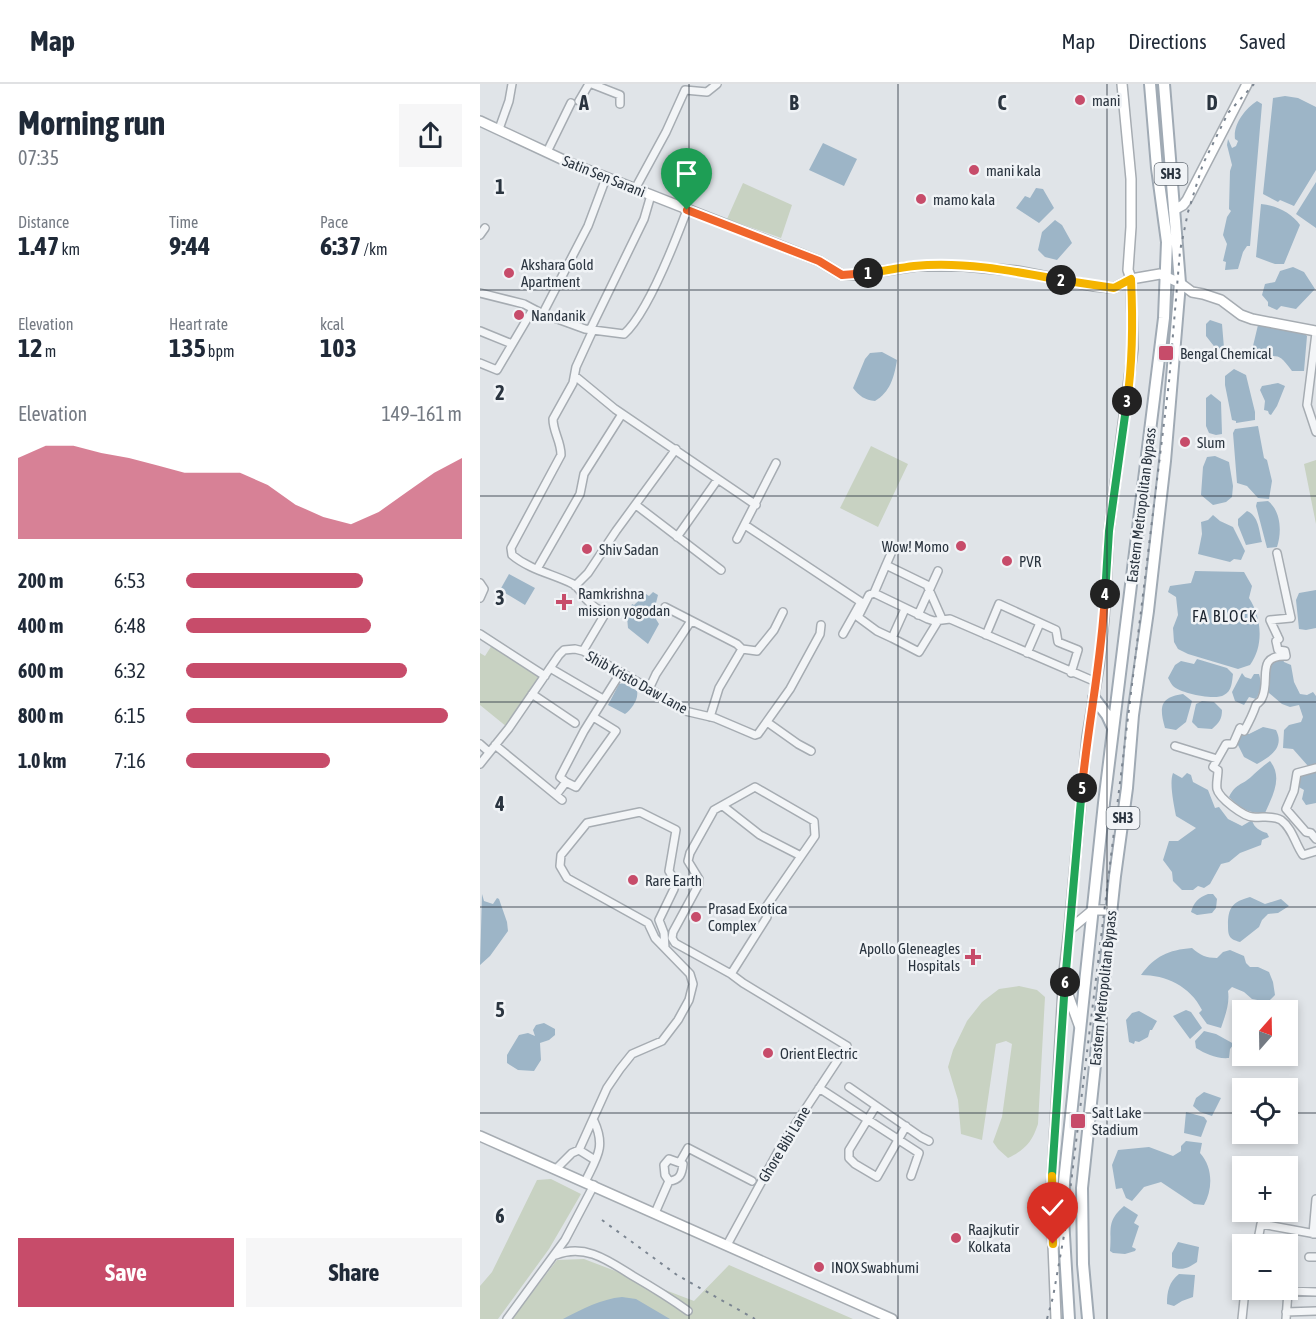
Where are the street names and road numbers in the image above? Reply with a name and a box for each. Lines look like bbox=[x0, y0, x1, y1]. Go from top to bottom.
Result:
street label: Satin Sen Sarani bbox=[560, 152, 648, 200]
road number: SH3 bbox=[1154, 163, 1188, 185]
street label: Eastern Metropolitan Bypass bbox=[1123, 426, 1159, 584]
street label: Shib Kristo Daw Lane bbox=[583, 647, 691, 717]
road number: SH3 bbox=[1106, 807, 1140, 829]
street label: Eastern Metropolitan Bypass bbox=[1086, 909, 1120, 1067]
street label: Ghore Bibi Lane bbox=[755, 1103, 813, 1185]

